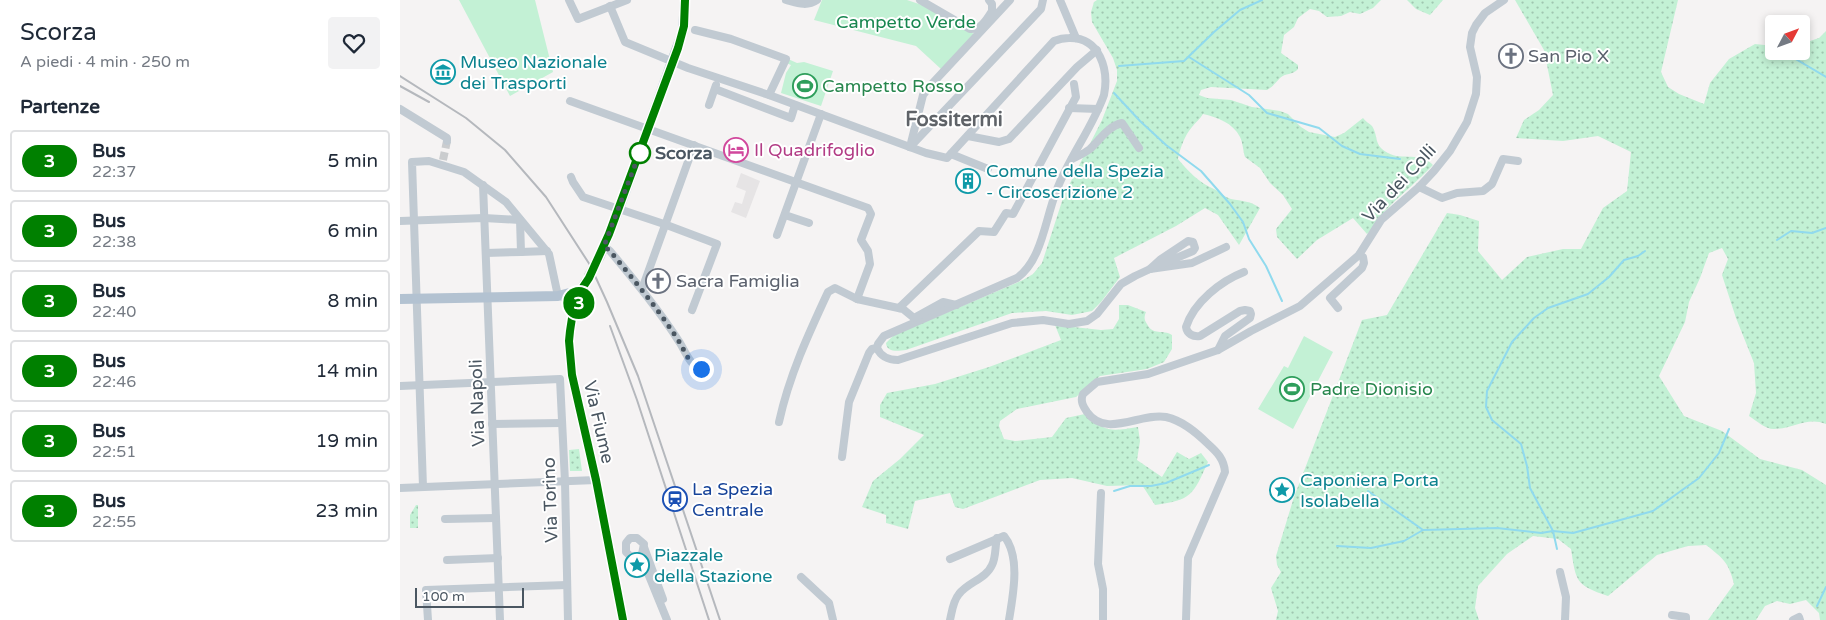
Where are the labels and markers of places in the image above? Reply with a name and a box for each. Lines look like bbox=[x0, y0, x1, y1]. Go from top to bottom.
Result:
church icon: San Pio X bbox=[1498, 43, 1524, 69]
place label: San Pio X bbox=[1528, 45, 1609, 67]
place label: Museo Nazionale dei Trasporti bbox=[460, 51, 607, 94]
museum icon: Museo Nazionale dei Trasporti bbox=[430, 59, 456, 85]
sports icon: Campetto Rosso bbox=[792, 73, 818, 99]
place label: Campetto Rosso bbox=[822, 75, 964, 97]
hotel icon: Il Quadrifoglio bbox=[723, 137, 749, 163]
place label: Il Quadrifoglio bbox=[754, 139, 875, 161]
marker: Scorza bbox=[629, 142, 651, 164]
place label: Scorza bbox=[655, 142, 713, 164]
place label: Comune della Spezia - Circoscrizione 2 bbox=[986, 160, 1164, 203]
building icon: Comune della Spezia - Circoscrizione 2 bbox=[955, 168, 981, 194]
church icon: Sacra Famiglia bbox=[645, 268, 671, 294]
place label: Sacra Famiglia bbox=[676, 270, 800, 292]
sports icon: Padre Dionisio bbox=[1279, 376, 1305, 402]
place label: Padre Dionisio bbox=[1310, 378, 1433, 400]
place label: Caponiera Porta Isolabella bbox=[1300, 469, 1439, 512]
place icon: Caponiera Porta Isolabella bbox=[1269, 477, 1295, 503]
place label: La Spezia Centrale bbox=[692, 478, 773, 521]
station icon: La Spezia Centrale bbox=[662, 486, 688, 512]
place label: Piazzale della Stazione bbox=[654, 544, 773, 587]
place icon: Piazzale della Stazione bbox=[624, 552, 650, 578]

